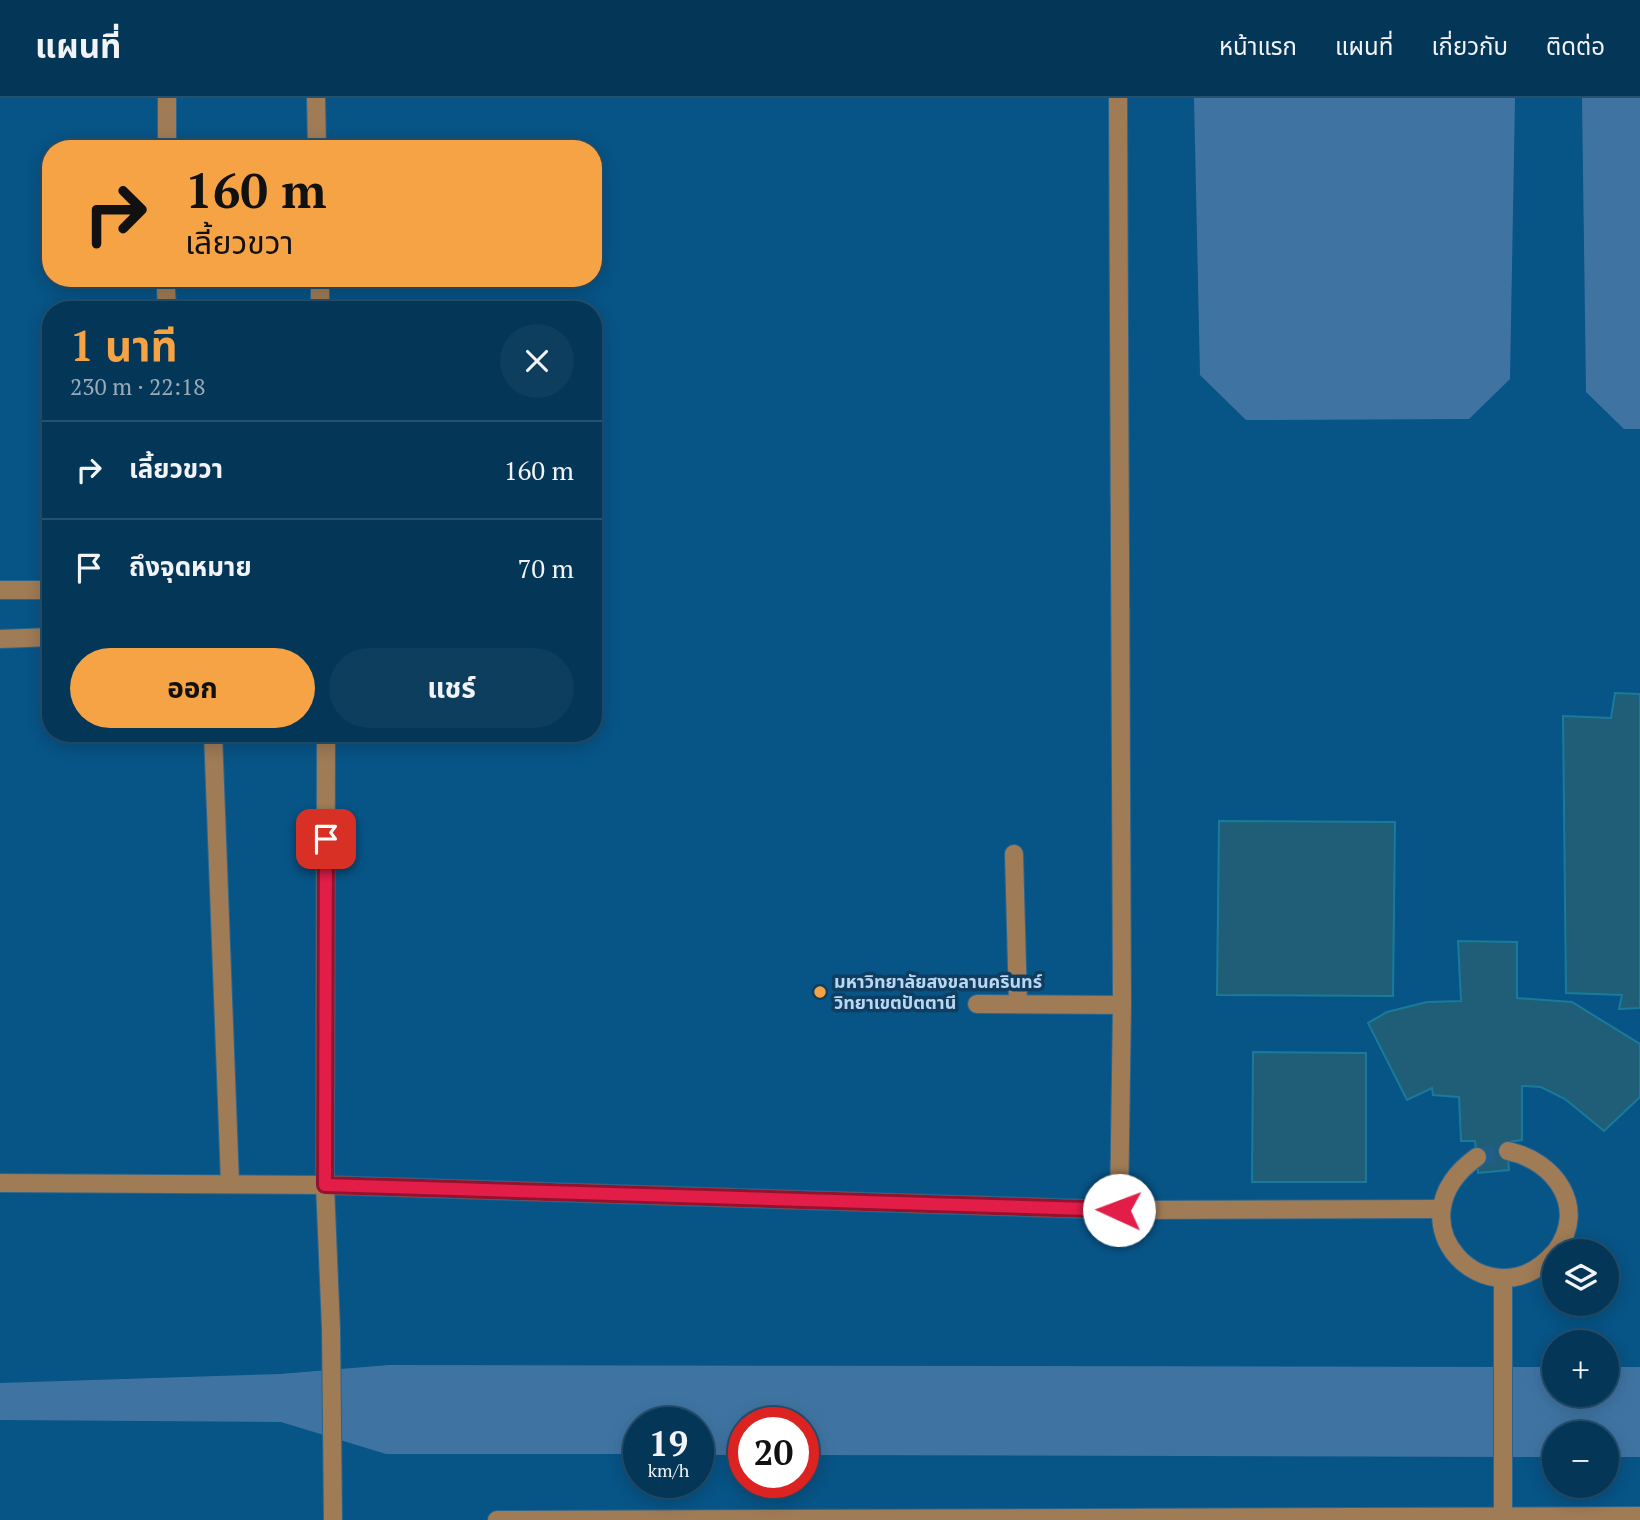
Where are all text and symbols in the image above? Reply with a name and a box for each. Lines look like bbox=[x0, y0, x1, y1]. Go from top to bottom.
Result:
text: แผนที่ bbox=[35, 24, 121, 67]
text: หน้าแรก bbox=[1219, 30, 1297, 62]
text: แผนที่ bbox=[1335, 30, 1393, 62]
text: เกี่ยวกับ bbox=[1431, 30, 1508, 62]
text: ติดต่อ bbox=[1546, 30, 1605, 62]
text: 160 m bbox=[185, 157, 327, 222]
icon: right bbox=[70, 168, 161, 259]
text: เลี้ยวขวา bbox=[185, 221, 293, 263]
text: 1 นาที bbox=[70, 317, 178, 373]
button: close bbox=[500, 324, 574, 398]
text: 230 m · 22:18 bbox=[70, 371, 205, 402]
icon: right bbox=[70, 451, 108, 489]
text: เลี้ยวขวา bbox=[129, 451, 223, 485]
text: 160 m bbox=[504, 453, 574, 487]
icon: arrive bbox=[70, 549, 108, 587]
text: ถึงจุดหมาย bbox=[129, 549, 252, 583]
text: 70 m bbox=[518, 551, 574, 585]
button: ออก bbox=[70, 648, 315, 728]
button: แชร์ bbox=[329, 648, 574, 728]
pin bbox=[296, 809, 356, 869]
icon: arrive bbox=[307, 820, 345, 858]
place label: มหาวิทยาลัยสงขลานครินทร์ วิทยาเขตปัตตานี bbox=[834, 969, 1042, 1014]
marker: มหาวิทยาลัยสงขลานครินทร์ วิทยาเขตปัตตานี bbox=[812, 984, 828, 1000]
position arrow bbox=[1082, 1173, 1156, 1247]
map controls bbox=[1542, 1239, 1619, 1498]
button: layers bbox=[1542, 1239, 1619, 1316]
button: + bbox=[1542, 1330, 1619, 1407]
speed limit sign: 20 bbox=[728, 1407, 819, 1498]
text: 19 bbox=[649, 1420, 688, 1466]
button: − bbox=[1542, 1421, 1619, 1498]
text: km/h bbox=[648, 1458, 689, 1482]

